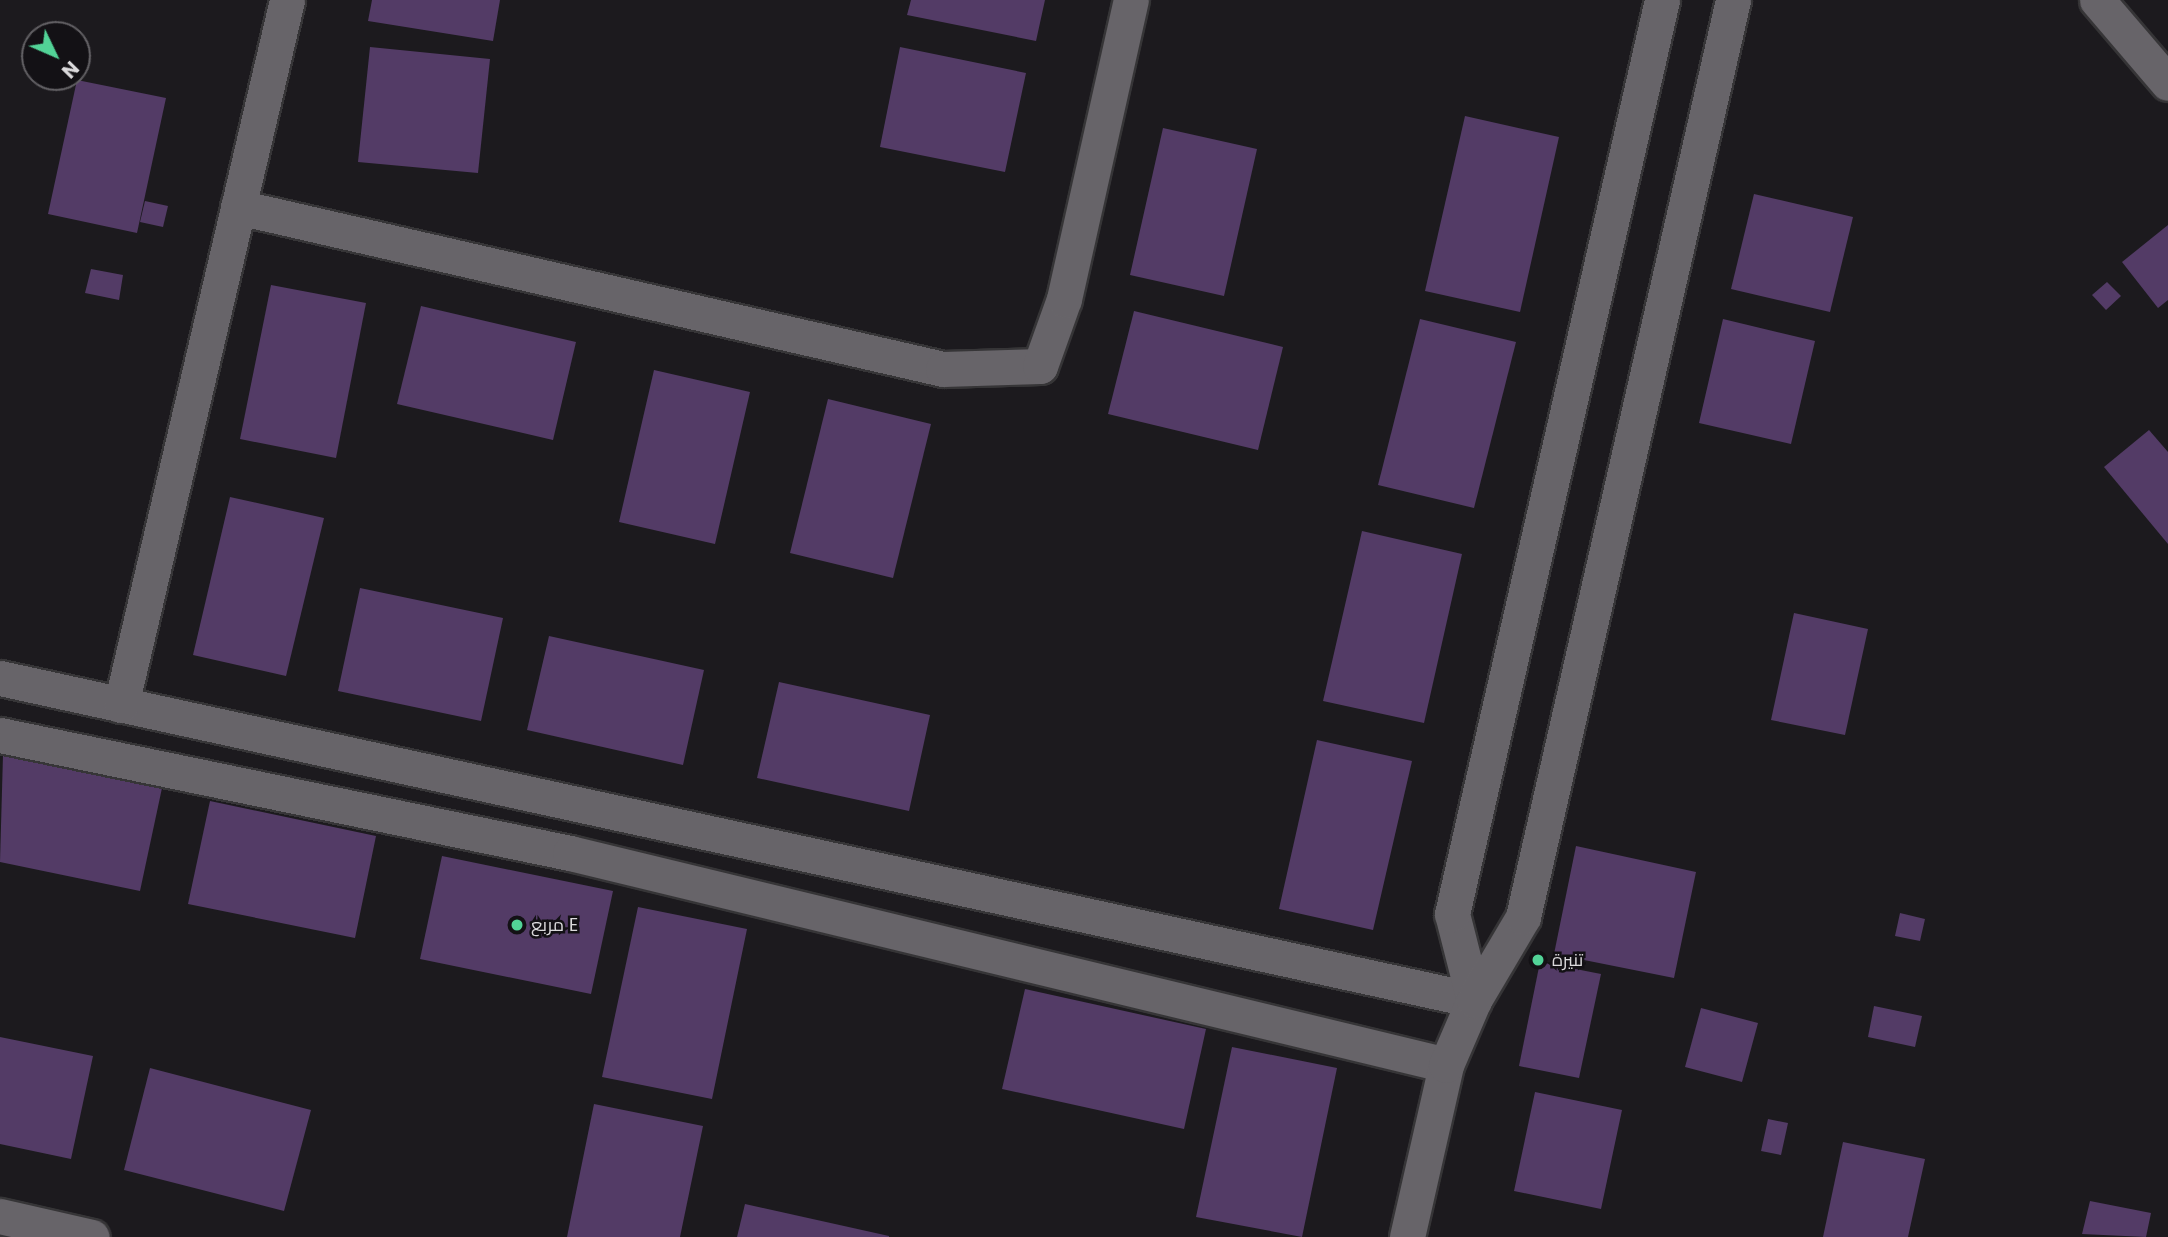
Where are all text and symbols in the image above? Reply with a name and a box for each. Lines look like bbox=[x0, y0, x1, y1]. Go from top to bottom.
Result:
north arrow bbox=[21, 21, 91, 91]
text: N bbox=[55, 55, 85, 84]
place label: مربع E bbox=[531, 914, 578, 936]
marker: مربع E bbox=[509, 917, 525, 933]
place label: تنيرة bbox=[1552, 949, 1583, 971]
marker: تنيرة bbox=[1530, 952, 1546, 968]

